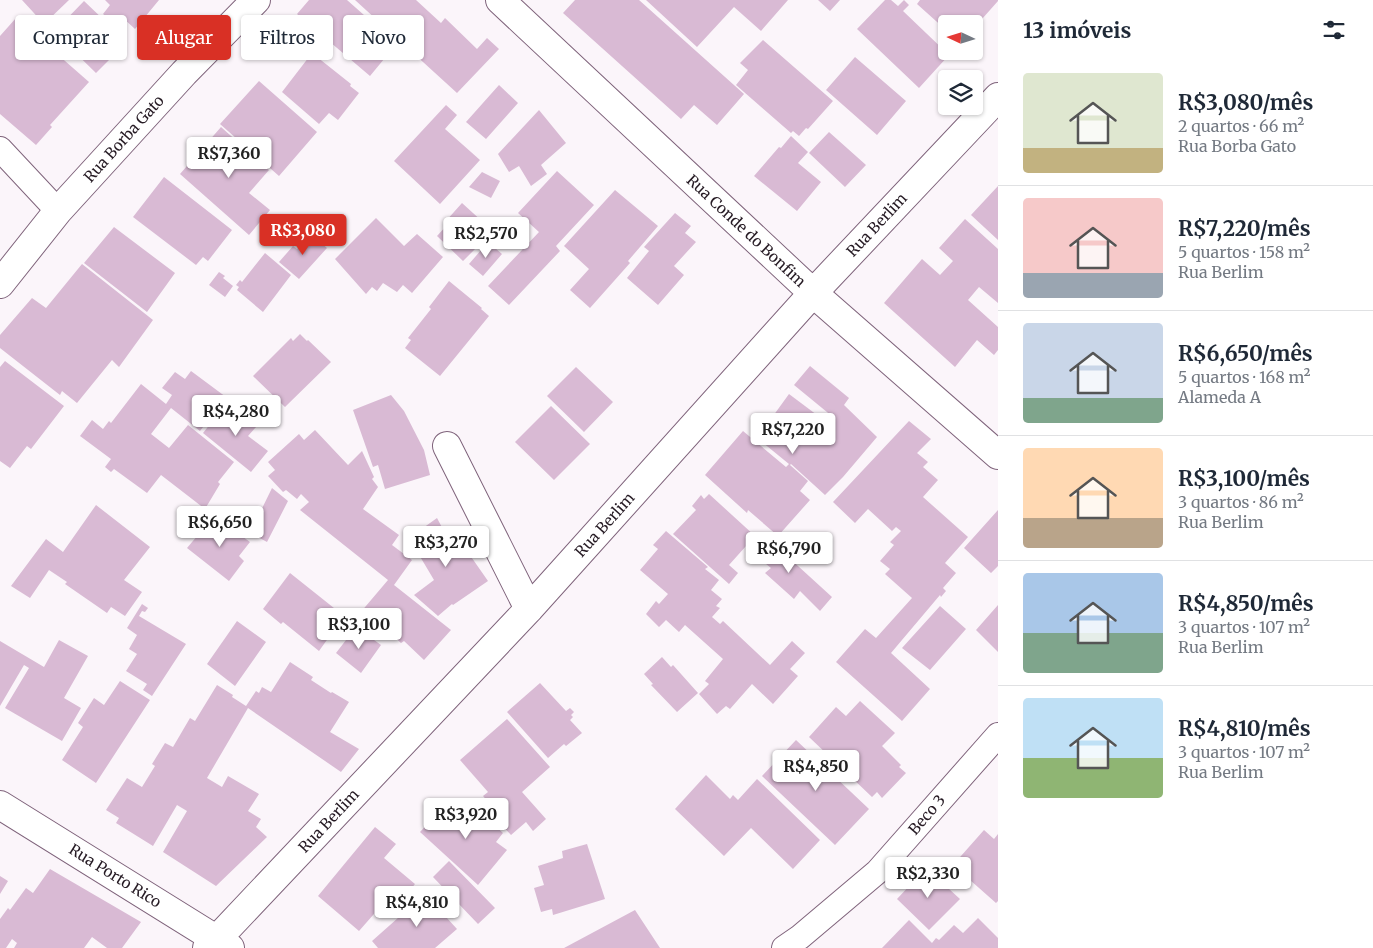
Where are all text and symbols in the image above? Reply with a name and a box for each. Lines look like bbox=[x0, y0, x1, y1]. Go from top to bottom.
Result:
chip: Comprar bbox=[15, 15, 127, 60]
chip: Alugar bbox=[137, 15, 231, 60]
chip: Filtros bbox=[241, 15, 333, 60]
chip: Novo bbox=[343, 15, 424, 60]
north arrow bbox=[938, 15, 982, 60]
map controls bbox=[938, 15, 983, 115]
icon: filters bbox=[1320, 16, 1348, 44]
text: 13 imóveis bbox=[1023, 17, 1131, 44]
button: layers bbox=[938, 70, 983, 115]
text: R$3,080/mês bbox=[1178, 89, 1313, 116]
street label: Rua Borba Gato bbox=[80, 91, 168, 186]
icon: home bbox=[1063, 93, 1123, 153]
text: 2 quartos · 66 m² bbox=[1178, 116, 1304, 136]
pin: R$7,360 bbox=[183, 136, 275, 179]
text: Rua Borba Gato bbox=[1178, 136, 1296, 156]
text: R$7,360 bbox=[197, 143, 261, 163]
street label: Rua Conde do Bonfim bbox=[683, 170, 810, 291]
street label: Rua Berlim bbox=[842, 189, 911, 260]
pin: R$3,080 bbox=[257, 214, 349, 256]
text: R$7,220/mês bbox=[1178, 215, 1311, 242]
pin: R$2,570 bbox=[440, 216, 532, 259]
icon: home bbox=[1063, 218, 1123, 278]
text: R$3,080 bbox=[270, 220, 336, 240]
text: R$2,570 bbox=[454, 223, 518, 243]
text: 5 quartos · 158 m² bbox=[1178, 242, 1310, 262]
text: Rua Berlim bbox=[1178, 262, 1264, 282]
text: R$6,650/mês bbox=[1178, 340, 1313, 367]
icon: home bbox=[1063, 343, 1123, 403]
text: 5 quartos · 168 m² bbox=[1178, 367, 1310, 387]
text: Alameda A bbox=[1178, 387, 1261, 407]
pin: R$4,280 bbox=[190, 394, 282, 437]
text: R$4,280 bbox=[203, 401, 269, 421]
pin: R$7,220 bbox=[747, 412, 839, 455]
text: R$7,220 bbox=[761, 419, 825, 439]
text: R$3,100/mês bbox=[1178, 465, 1310, 492]
icon: home bbox=[1063, 468, 1123, 528]
street label: Rua Berlim bbox=[571, 488, 639, 561]
text: 3 quartos · 86 m² bbox=[1178, 492, 1304, 512]
pin: R$6,650 bbox=[174, 506, 266, 548]
text: R$6,650 bbox=[188, 512, 252, 532]
text: Rua Berlim bbox=[1178, 512, 1264, 532]
pin: R$3,270 bbox=[400, 526, 492, 568]
text: R$3,270 bbox=[414, 532, 478, 552]
pin: R$6,790 bbox=[743, 532, 835, 574]
text: R$6,790 bbox=[757, 538, 821, 558]
text: R$4,850/mês bbox=[1178, 590, 1314, 617]
icon: home bbox=[1063, 593, 1123, 653]
pin: R$3,100 bbox=[313, 608, 405, 650]
text: R$3,100 bbox=[328, 614, 390, 634]
text: 3 quartos · 107 m² bbox=[1178, 617, 1310, 637]
text: Rua Berlim bbox=[1178, 637, 1264, 657]
text: R$4,810/mês bbox=[1178, 715, 1311, 742]
icon: home bbox=[1063, 718, 1123, 778]
text: 3 quartos · 107 m² bbox=[1178, 742, 1310, 762]
pin: R$4,850 bbox=[770, 750, 862, 792]
text: R$4,850 bbox=[783, 756, 849, 776]
text: Rua Berlim bbox=[1178, 762, 1264, 782]
street label: Rua Berlim bbox=[294, 785, 363, 856]
street label: Beco 3 bbox=[904, 791, 949, 839]
pin: R$3,920 bbox=[420, 798, 512, 840]
text: R$3,920 bbox=[435, 804, 497, 824]
street label: Rua Porto Rico bbox=[66, 840, 165, 912]
pin: R$2,330 bbox=[882, 856, 974, 899]
text: R$2,330 bbox=[896, 863, 960, 883]
pin: R$4,810 bbox=[371, 886, 463, 928]
text: R$4,810 bbox=[385, 892, 449, 912]

